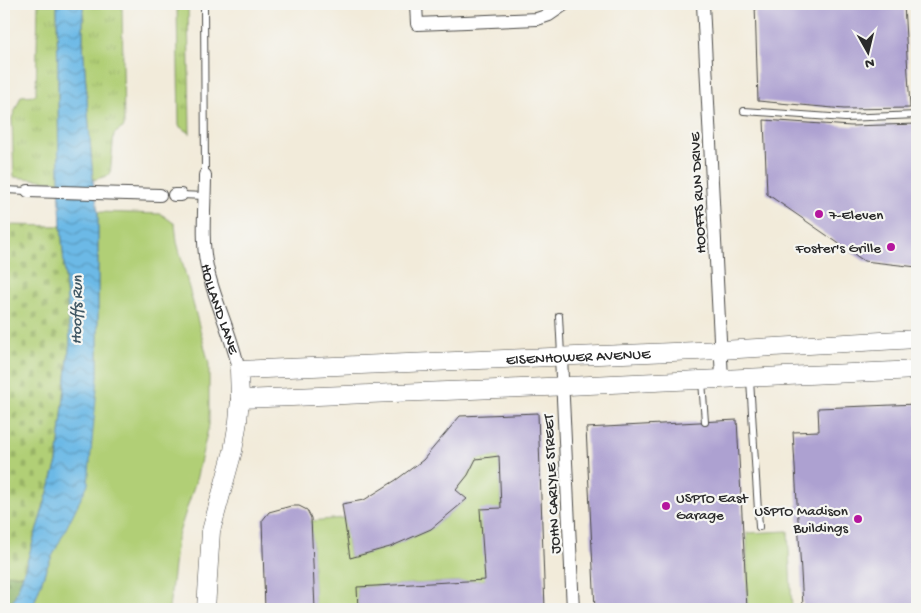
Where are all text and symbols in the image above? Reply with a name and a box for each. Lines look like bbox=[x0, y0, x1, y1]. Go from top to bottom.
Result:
north arrow bbox=[844, 28, 894, 78]
text: N bbox=[864, 53, 875, 71]
street label: HOOFFS RUN DRIVE bbox=[687, 131, 711, 254]
place label: 7-Eleven bbox=[828, 207, 883, 225]
marker: 7-Eleven bbox=[813, 208, 825, 220]
place label: Foster's Grille bbox=[795, 240, 881, 258]
marker: Foster's Grille bbox=[885, 241, 897, 253]
street label: HOLLAND LANE bbox=[196, 262, 242, 357]
water label: Hooffs Run bbox=[68, 275, 89, 345]
street label: EISENHOWER AVENUE bbox=[506, 346, 651, 370]
street label: JOHN CARLYLE STREET bbox=[540, 412, 566, 554]
place label: USPTO East Garage bbox=[676, 490, 749, 525]
marker: USPTO East Garage bbox=[660, 500, 672, 512]
place label: USPTO Madison Buildings bbox=[755, 503, 848, 538]
marker: USPTO Madison Buildings bbox=[852, 513, 864, 525]

